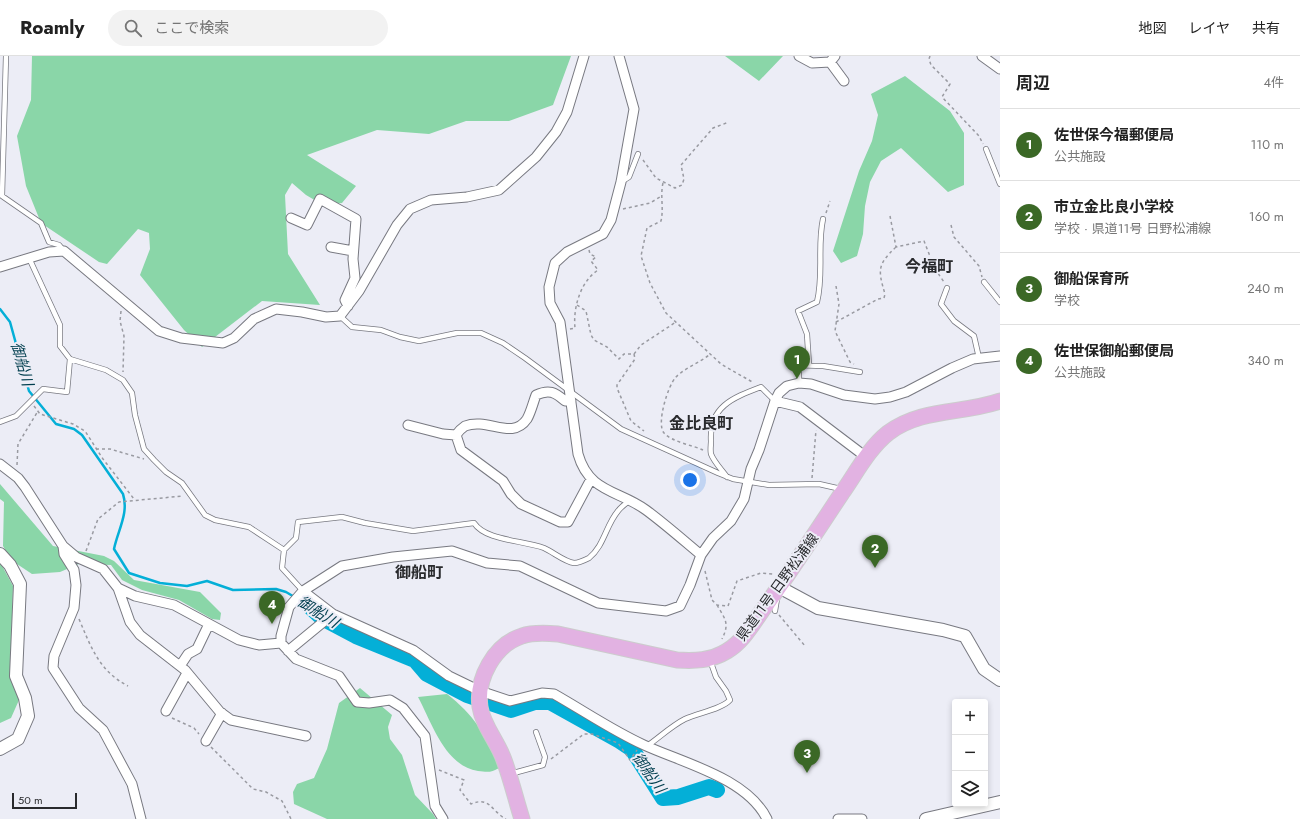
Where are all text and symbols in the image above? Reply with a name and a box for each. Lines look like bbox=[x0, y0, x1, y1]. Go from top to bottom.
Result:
search box bbox=[108, 10, 388, 46]
text: Roamly bbox=[20, 14, 84, 41]
icon: search bbox=[122, 17, 144, 39]
text: ここで検索 bbox=[154, 17, 229, 39]
text: 地図 bbox=[1138, 18, 1166, 38]
text: レイヤ bbox=[1188, 18, 1230, 38]
text: 共有 bbox=[1252, 18, 1280, 38]
text: 周辺 bbox=[1016, 71, 1050, 95]
text: 4件 bbox=[1263, 73, 1284, 92]
text: 佐世保今福郵便局 bbox=[1054, 124, 1174, 146]
text: 1 bbox=[1026, 135, 1032, 154]
text: 110 m bbox=[1250, 135, 1284, 154]
text: 公共施設 bbox=[1054, 147, 1106, 166]
text: 市立金比良小学校 bbox=[1054, 196, 1174, 218]
text: 2 bbox=[1025, 207, 1033, 226]
text: 160 m bbox=[1249, 207, 1284, 226]
text: 学校 · 県道11号 日野松浦線 bbox=[1054, 219, 1211, 238]
district label: 今福町 bbox=[905, 255, 953, 278]
text: 御船保育所 bbox=[1054, 268, 1129, 290]
text: 3 bbox=[1025, 279, 1033, 298]
text: 240 m bbox=[1247, 279, 1284, 298]
text: 学校 bbox=[1054, 291, 1080, 310]
water label: 御船川 bbox=[5, 339, 39, 391]
text: 佐世保御船郵便局 bbox=[1054, 340, 1174, 362]
pin: 1 bbox=[784, 346, 810, 379]
text: 4 bbox=[1024, 351, 1034, 370]
text: 340 m bbox=[1247, 351, 1284, 370]
text: 公共施設 bbox=[1054, 363, 1106, 382]
district label: 金比良町 bbox=[669, 412, 733, 435]
your location bbox=[680, 470, 700, 490]
street label: 県道11号 日野松浦線 bbox=[731, 529, 823, 645]
pin: 2 bbox=[862, 535, 888, 568]
district label: 御船町 bbox=[395, 561, 443, 584]
pin: 4 bbox=[259, 591, 285, 624]
water label: 御船川 bbox=[293, 591, 345, 634]
map controls bbox=[952, 699, 988, 807]
button: + bbox=[952, 699, 988, 735]
button: − bbox=[952, 735, 988, 771]
pin: 3 bbox=[794, 740, 820, 773]
water label: 御船川 bbox=[627, 748, 672, 799]
button: layers bbox=[952, 771, 988, 807]
scale bar bbox=[12, 791, 77, 810]
text: 50 m bbox=[18, 792, 43, 808]

